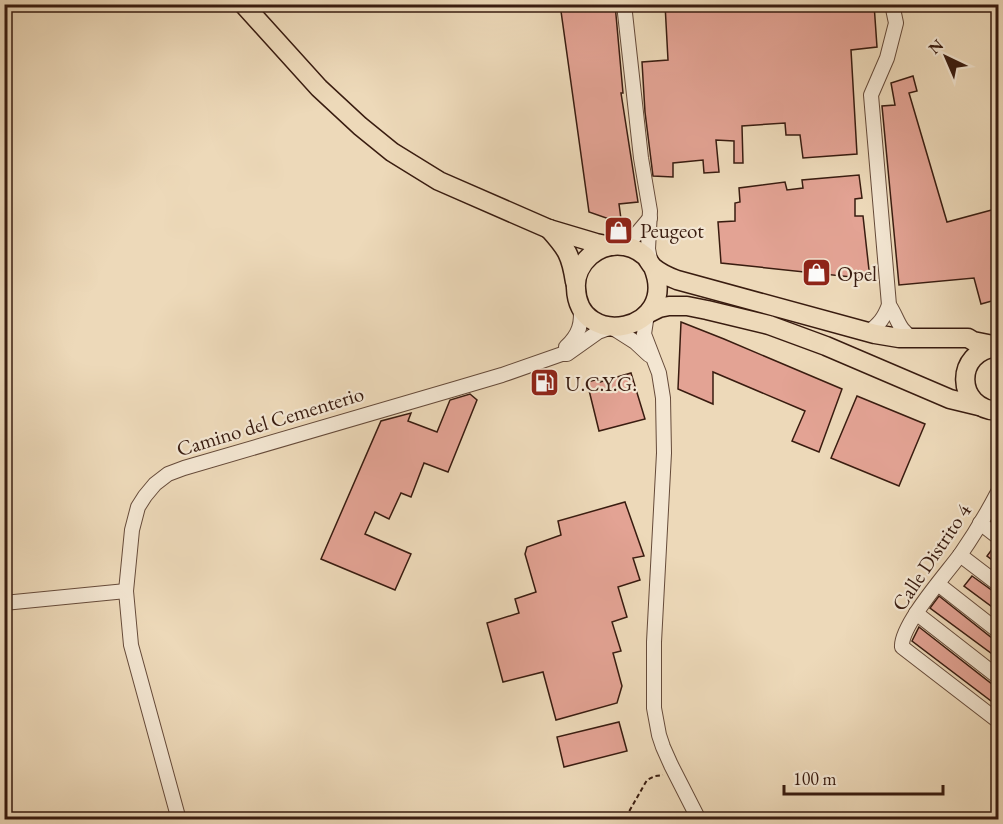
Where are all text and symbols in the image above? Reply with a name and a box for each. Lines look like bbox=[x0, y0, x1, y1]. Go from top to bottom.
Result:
north arrow bbox=[916, 27, 976, 87]
text: N bbox=[924, 34, 948, 59]
shop icon: Peugeot bbox=[603, 214, 635, 246]
place label: Peugeot bbox=[640, 217, 704, 244]
shop icon: Opel bbox=[800, 257, 832, 289]
place label: Opel bbox=[837, 260, 877, 287]
fuel station icon: U.C.Y.G. bbox=[528, 367, 560, 399]
place label: U.C.Y.G. bbox=[565, 370, 637, 397]
street label: Camino del Cementerio bbox=[173, 380, 367, 462]
street label: Calle Distrito 4 bbox=[885, 497, 977, 616]
scale bar bbox=[784, 758, 943, 796]
text: 100 m bbox=[793, 767, 837, 790]

